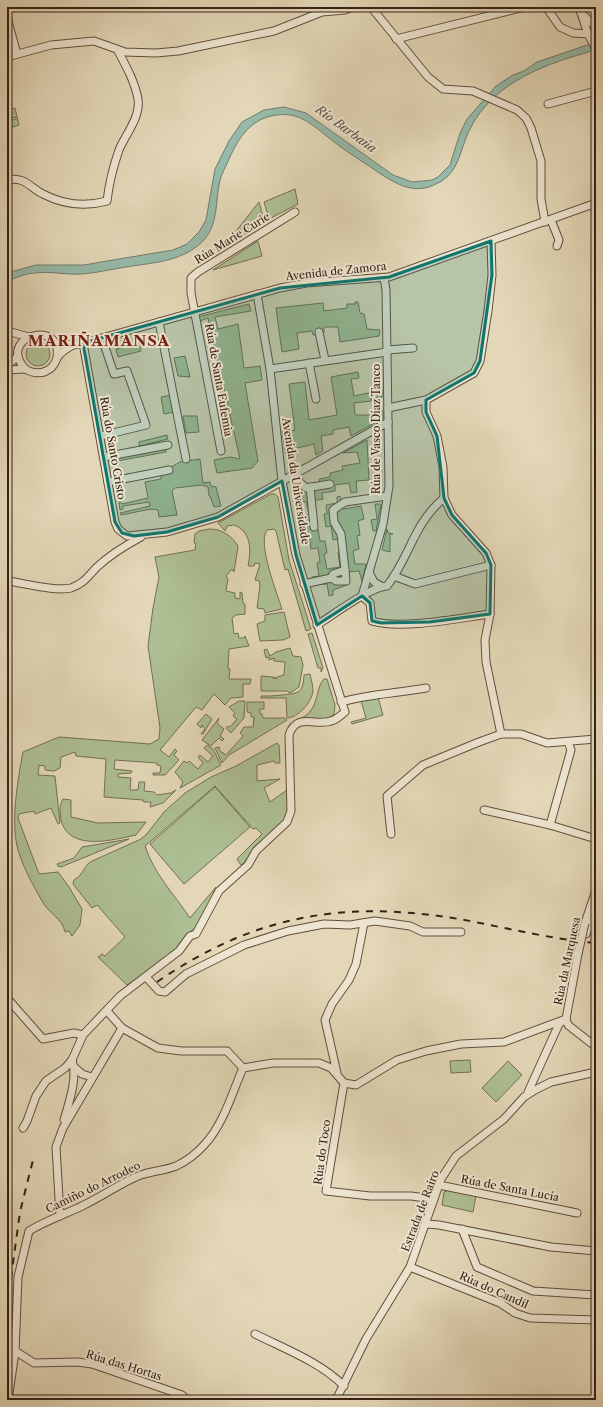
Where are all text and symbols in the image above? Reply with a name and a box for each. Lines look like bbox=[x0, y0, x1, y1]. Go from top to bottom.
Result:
water label: Río Barbaña bbox=[312, 101, 380, 156]
street label: Rúa Marie Curie bbox=[192, 209, 272, 267]
street label: Avenida de Zamora bbox=[284, 259, 387, 283]
street label: Rúa de Santa Eufemia bbox=[202, 322, 236, 438]
district label: MARIÑAMANSA bbox=[28, 331, 170, 350]
street label: Rúa de Vasco Díaz Tanco bbox=[369, 364, 383, 494]
street label: Rúa do Santo Cristo bbox=[97, 395, 129, 501]
street label: Avenida da Universidade bbox=[279, 416, 313, 546]
street label: Rúa da Marquesa bbox=[551, 915, 583, 1006]
street label: Rúa do Toco bbox=[310, 1118, 334, 1186]
street label: Camiño do Arrodeo bbox=[43, 1158, 143, 1216]
street label: Estrada de Rairo bbox=[398, 1168, 442, 1254]
street label: Rúa de Santa Lucía bbox=[460, 1172, 560, 1204]
street label: Rúa do Candil bbox=[457, 1269, 531, 1312]
street label: Rúa das Hortas bbox=[84, 1347, 164, 1383]

